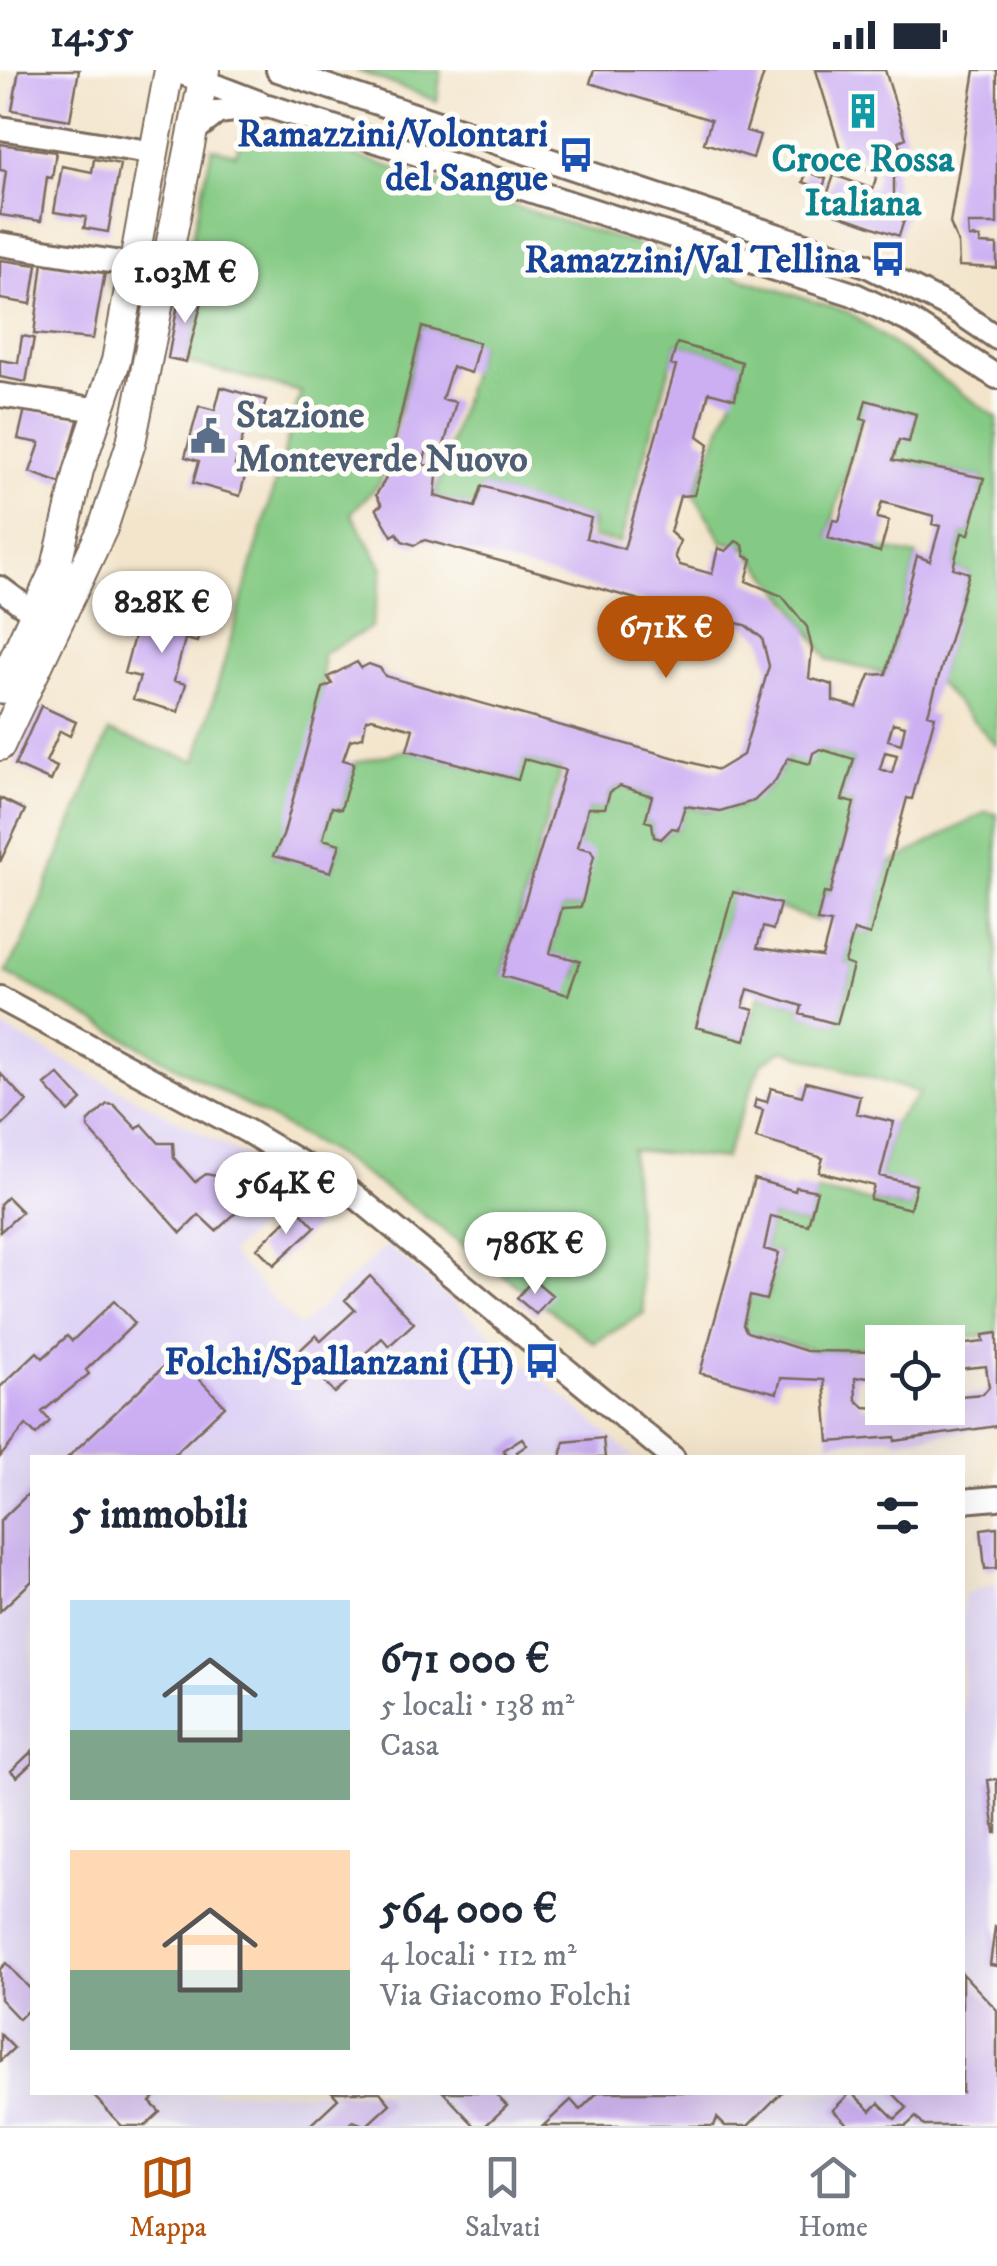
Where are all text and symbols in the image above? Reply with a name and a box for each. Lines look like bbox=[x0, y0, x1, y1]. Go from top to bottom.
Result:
text: 14:55 bbox=[50, 11, 134, 59]
building icon: Croce Rossa Italiana bbox=[844, 92, 882, 130]
place label: Ramazzini/Volontari del Sangue bbox=[237, 111, 548, 203]
bus stop icon: Ramazzini/Volontari del Sangue bbox=[557, 136, 595, 174]
place label: Croce Rossa Italiana bbox=[771, 136, 955, 228]
place label: Ramazzini/Val Tellina bbox=[524, 237, 861, 285]
bus stop icon: Ramazzini/Val Tellina bbox=[869, 240, 907, 278]
pin: 1.03M € bbox=[93, 241, 277, 326]
text: 1.03M € bbox=[133, 253, 237, 293]
place label: Stazione Monteverde Nuovo bbox=[236, 392, 528, 484]
public building icon: Stazione Monteverde Nuovo bbox=[189, 417, 227, 455]
pin: 828K € bbox=[81, 571, 243, 656]
text: 828K € bbox=[114, 583, 210, 623]
pin: 671K € bbox=[585, 596, 747, 681]
text: 671K € bbox=[619, 608, 713, 648]
pin: 564K € bbox=[205, 1152, 367, 1237]
text: 564K € bbox=[236, 1164, 336, 1204]
pin: 786K € bbox=[454, 1212, 616, 1297]
text: 786K € bbox=[486, 1224, 584, 1264]
map controls bbox=[865, 1325, 965, 1425]
button: locate bbox=[865, 1325, 965, 1425]
place label: Folchi/Spallanzani (H) bbox=[164, 1339, 514, 1387]
bus stop icon: Folchi/Spallanzani (H) bbox=[523, 1342, 561, 1380]
icon: filters bbox=[870, 1488, 925, 1543]
text: 5 immobili bbox=[70, 1489, 248, 1541]
text: 671 000 € bbox=[380, 1634, 550, 1686]
icon: home bbox=[150, 1640, 270, 1760]
text: 5 locali · 138 m² bbox=[380, 1686, 574, 1726]
text: Casa bbox=[380, 1726, 439, 1766]
text: 564 000 € bbox=[380, 1884, 557, 1936]
icon: home bbox=[150, 1890, 270, 2010]
text: 4 locali · 112 m² bbox=[380, 1936, 577, 1976]
text: Via Giacomo Folchi bbox=[380, 1976, 631, 2016]
tab: Mappa bbox=[129, 2150, 207, 2245]
tab: Salvati bbox=[465, 2150, 540, 2245]
tab: Home bbox=[799, 2150, 868, 2245]

